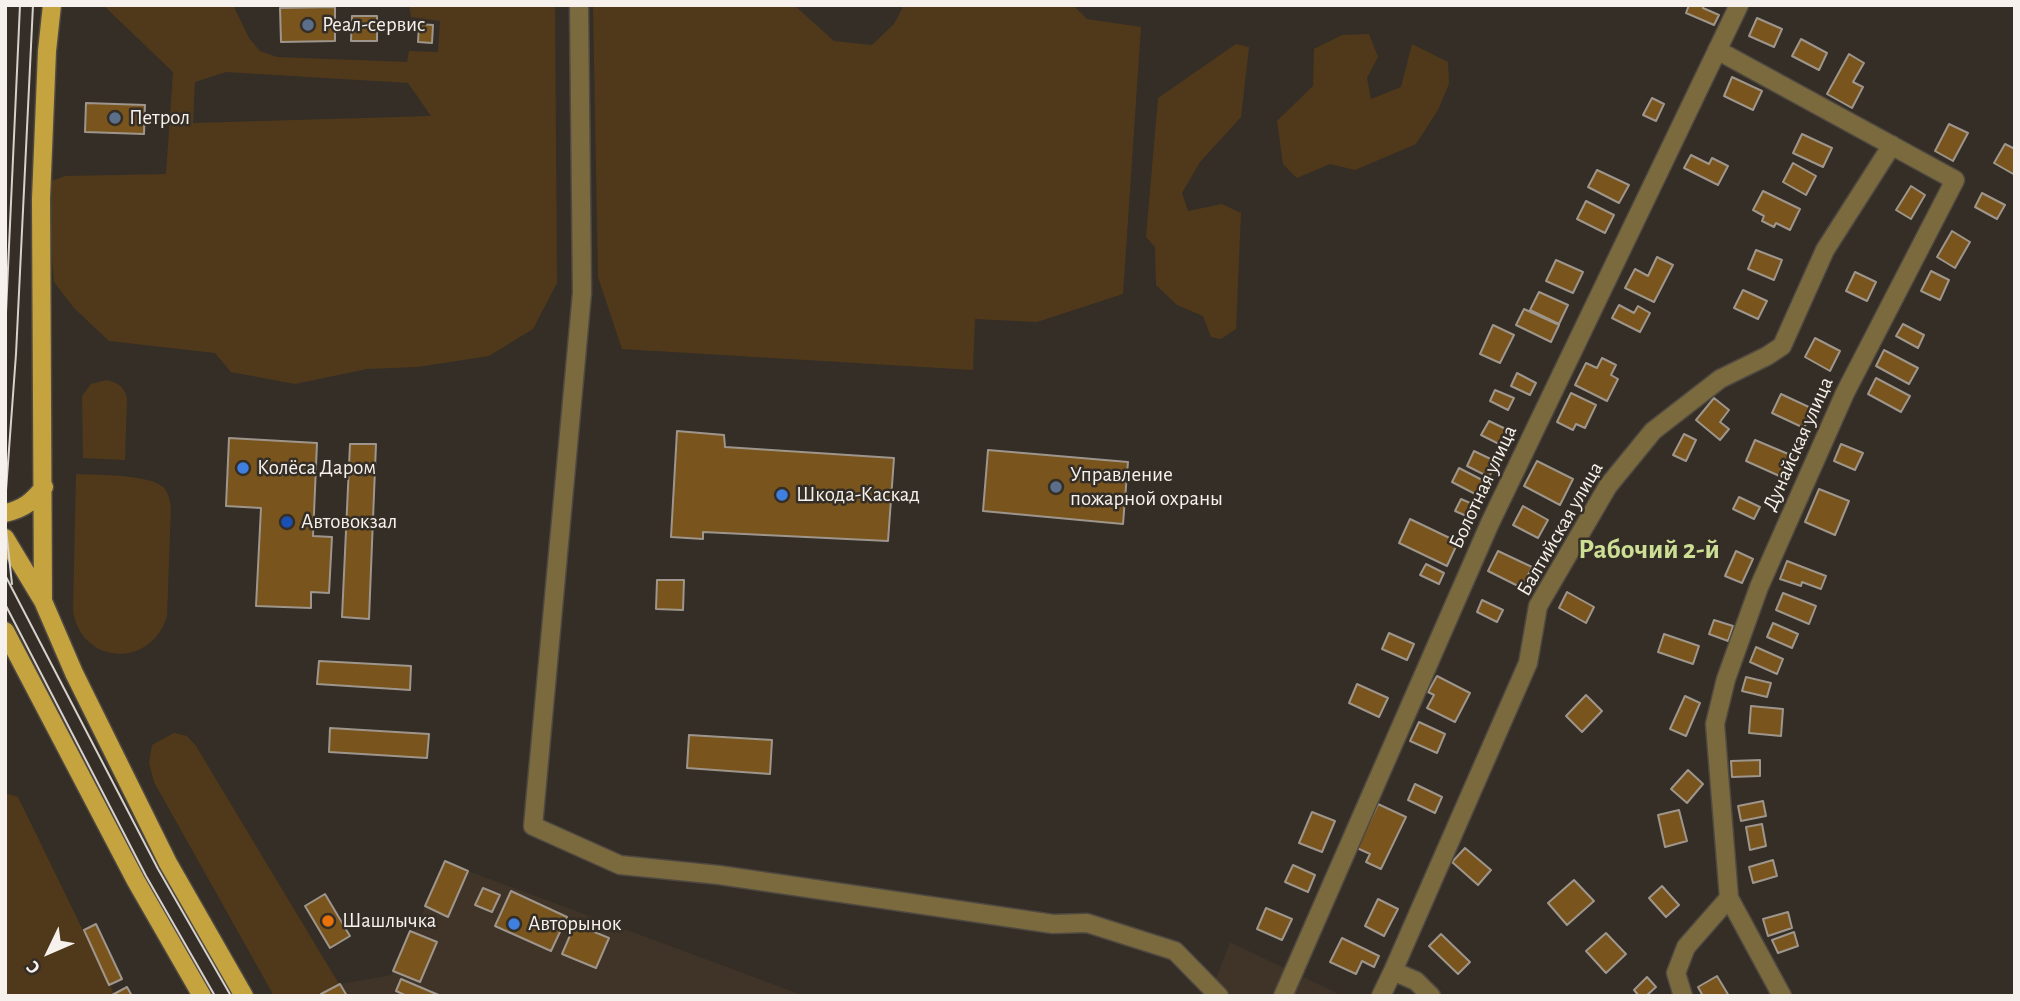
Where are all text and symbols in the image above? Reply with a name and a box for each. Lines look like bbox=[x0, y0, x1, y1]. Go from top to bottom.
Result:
place label: Реал-сервис bbox=[322, 12, 426, 38]
marker: Реал-сервис bbox=[300, 17, 316, 33]
place label: Петрол bbox=[129, 105, 190, 131]
marker: Петрол bbox=[107, 110, 123, 126]
street label: Дунайская улица bbox=[1757, 373, 1839, 515]
street label: Болотная улица bbox=[1443, 421, 1523, 553]
place label: Колёса Даром bbox=[257, 455, 376, 481]
street label: Балтийская улица bbox=[1511, 457, 1609, 601]
marker: Колёса Даром bbox=[235, 460, 251, 476]
place label: Управление пожарной охраны bbox=[1070, 462, 1223, 512]
marker: Управление пожарной охраны bbox=[1048, 479, 1064, 495]
place label: Шкода-Каскад bbox=[796, 482, 920, 508]
marker: Шкода-Каскад bbox=[774, 487, 790, 503]
place label: Автовокзал bbox=[301, 509, 397, 535]
marker: Автовокзал bbox=[279, 514, 295, 530]
district label: Рабочий 2‑й bbox=[1578, 533, 1720, 567]
place label: Шашлычка bbox=[342, 908, 436, 934]
place label: Авторынок bbox=[528, 911, 621, 937]
marker: Шашлычка bbox=[320, 913, 336, 929]
marker: Авторынок bbox=[506, 916, 522, 932]
north arrow bbox=[14, 917, 84, 987]
text: С bbox=[23, 957, 44, 977]

